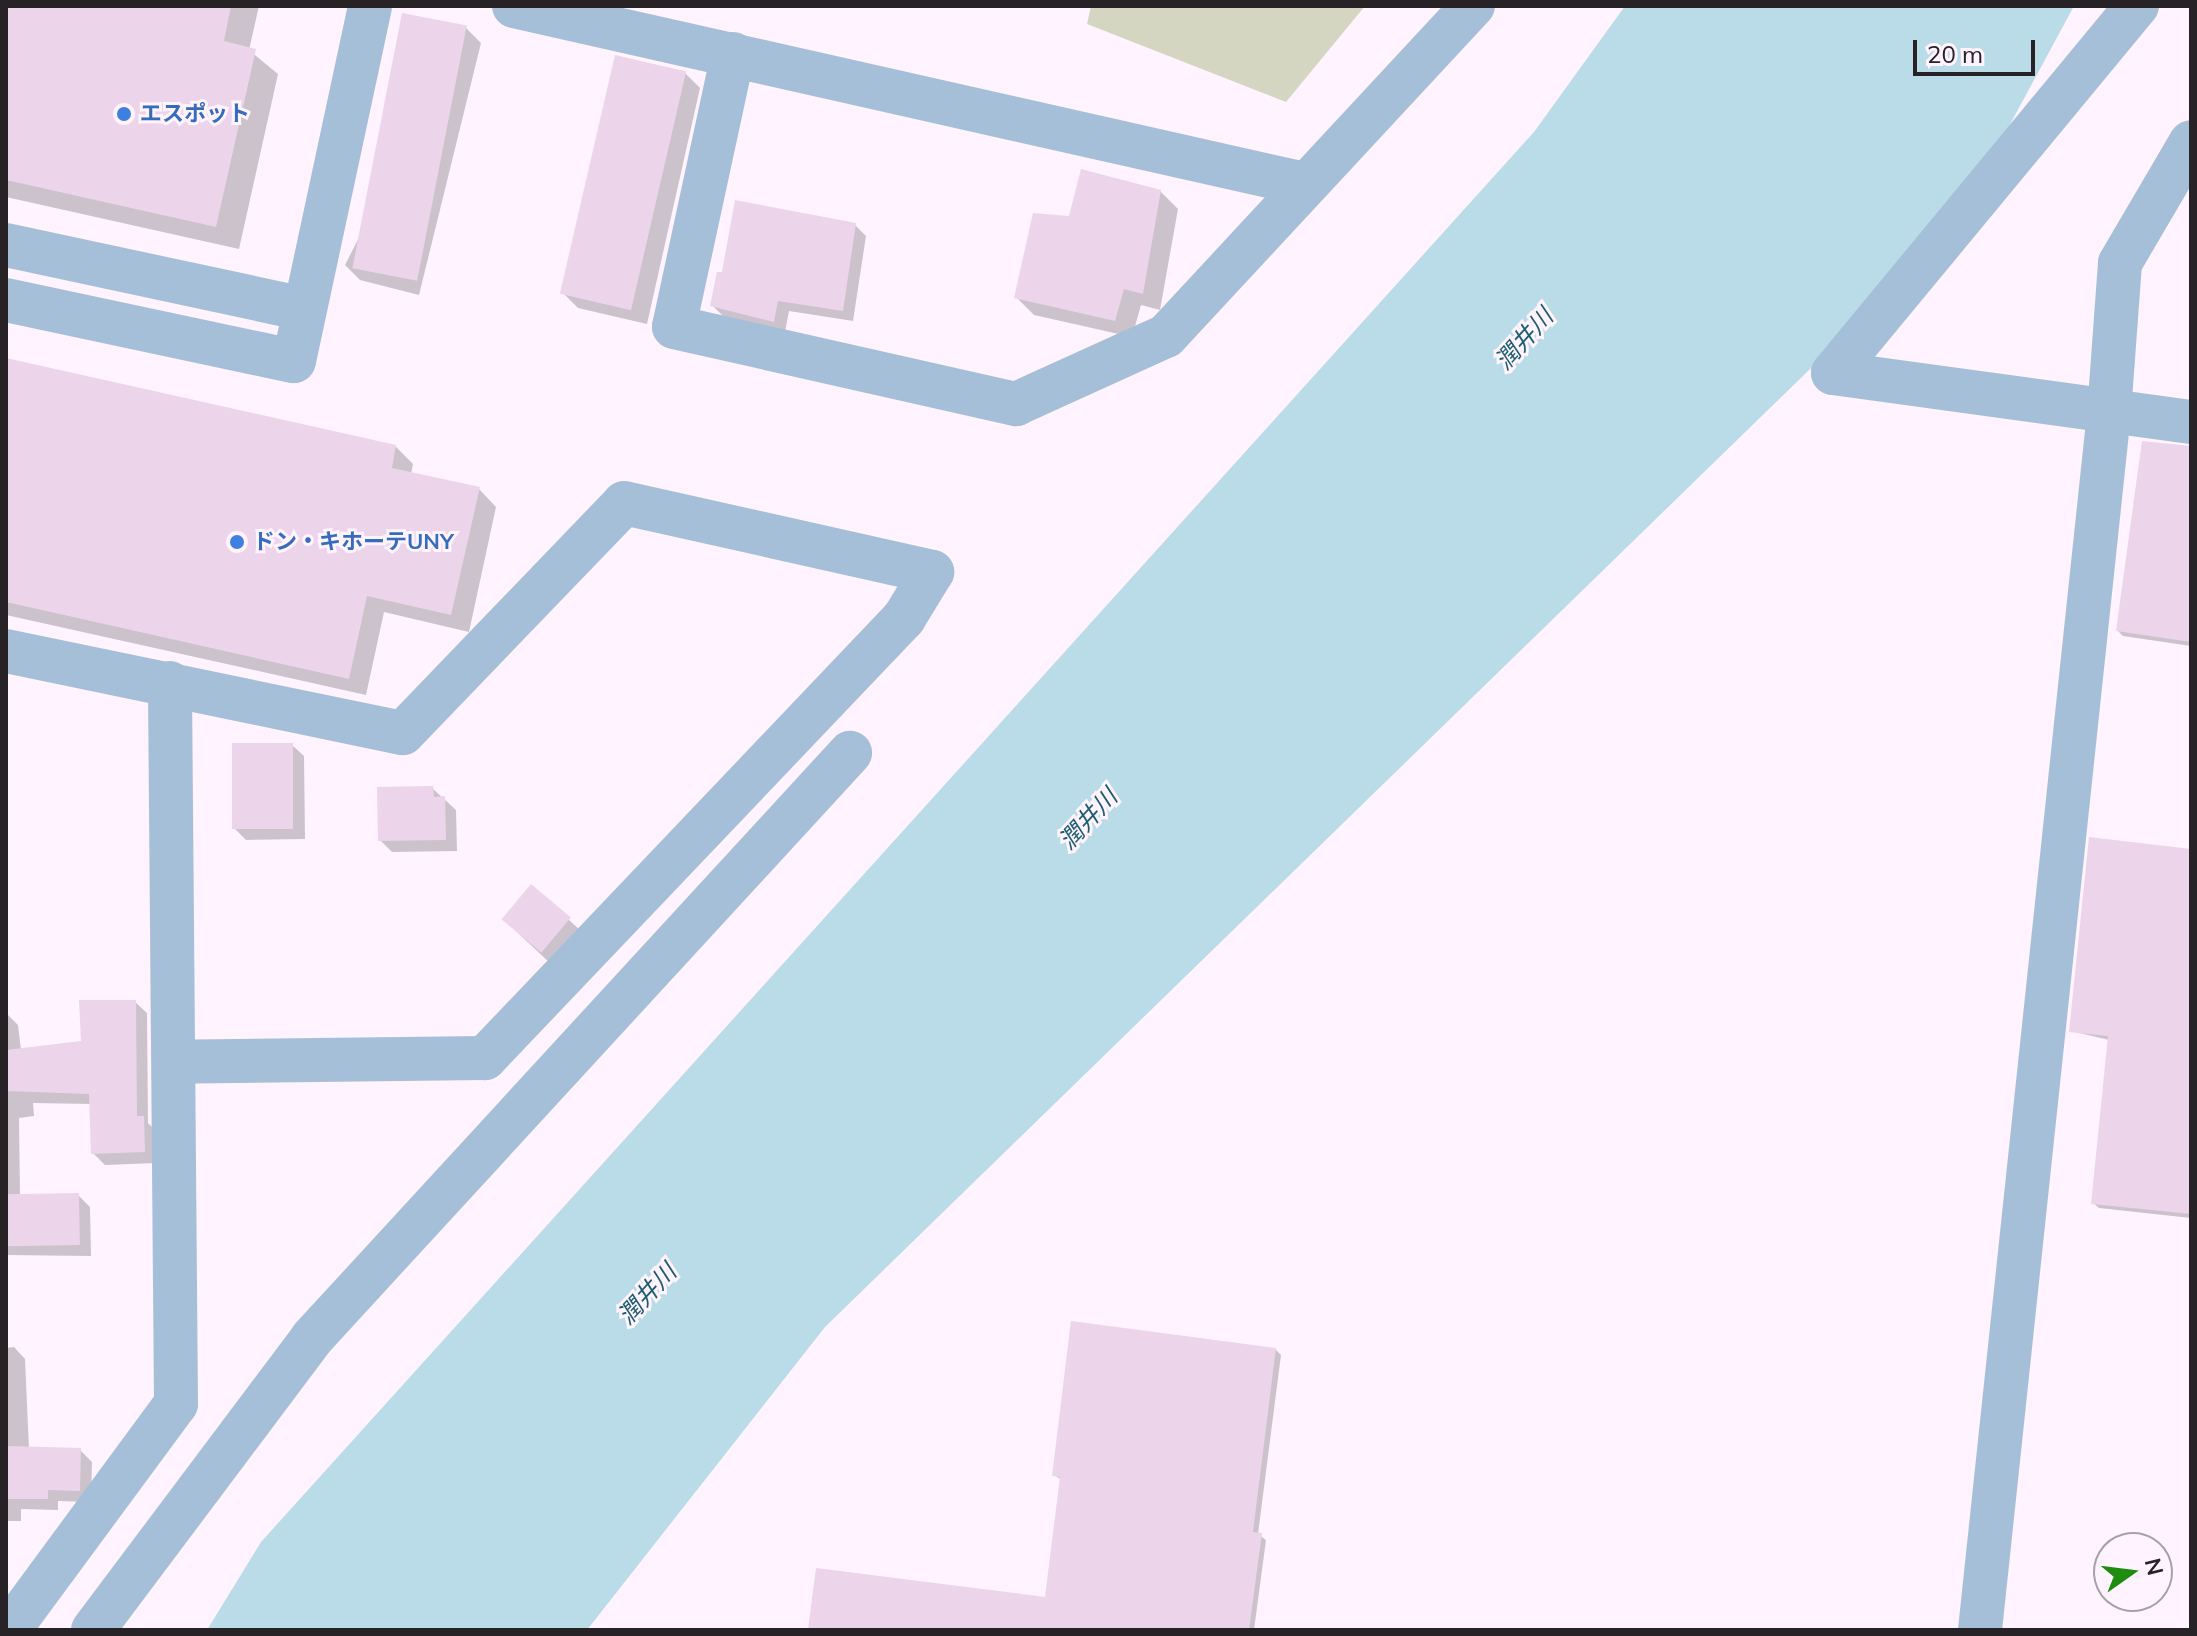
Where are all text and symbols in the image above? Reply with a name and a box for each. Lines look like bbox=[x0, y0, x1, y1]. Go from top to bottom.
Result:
scale bar bbox=[1917, 24, 2039, 74]
text: 20 m bbox=[1927, 39, 1983, 69]
place label: エスポット bbox=[140, 101, 250, 127]
marker: エスポット bbox=[115, 105, 133, 123]
water label: 潤井川 bbox=[1489, 303, 1559, 375]
place label: ドン・キホーテUNY bbox=[253, 529, 454, 555]
marker: ドン・キホーテUNY bbox=[228, 533, 246, 551]
water label: 潤井川 bbox=[1053, 783, 1123, 855]
water label: 潤井川 bbox=[612, 1258, 682, 1330]
north arrow bbox=[2093, 1532, 2173, 1612]
text: N bbox=[2139, 1555, 2170, 1578]

